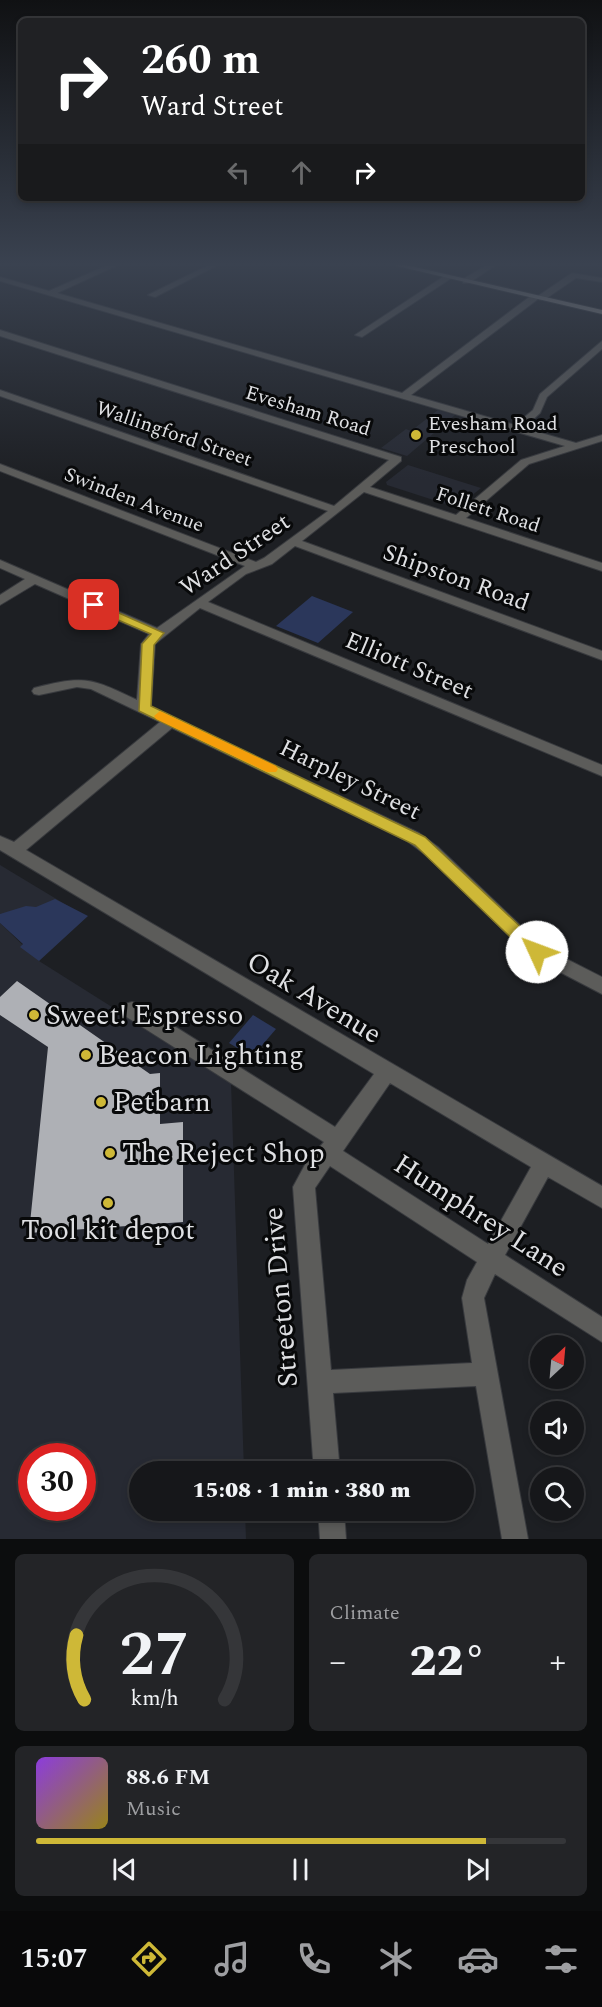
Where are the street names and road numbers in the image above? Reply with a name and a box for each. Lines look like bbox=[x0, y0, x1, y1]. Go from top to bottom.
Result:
street label: Evesham Road bbox=[242, 378, 374, 444]
street label: Wallingford Street bbox=[92, 393, 256, 475]
street label: Swinden Avenue bbox=[60, 460, 208, 540]
street label: Follett Road bbox=[432, 479, 544, 541]
street label: Ward Street bbox=[172, 505, 298, 605]
street label: Shipston Road bbox=[378, 535, 534, 621]
street label: Elliott Street bbox=[339, 623, 479, 709]
street label: Harpley Street bbox=[273, 730, 427, 830]
street label: Oak Avenue bbox=[238, 941, 390, 1055]
street label: Humphrey Lane bbox=[385, 1143, 577, 1289]
street label: Streeton Drive bbox=[252, 1205, 310, 1389]

